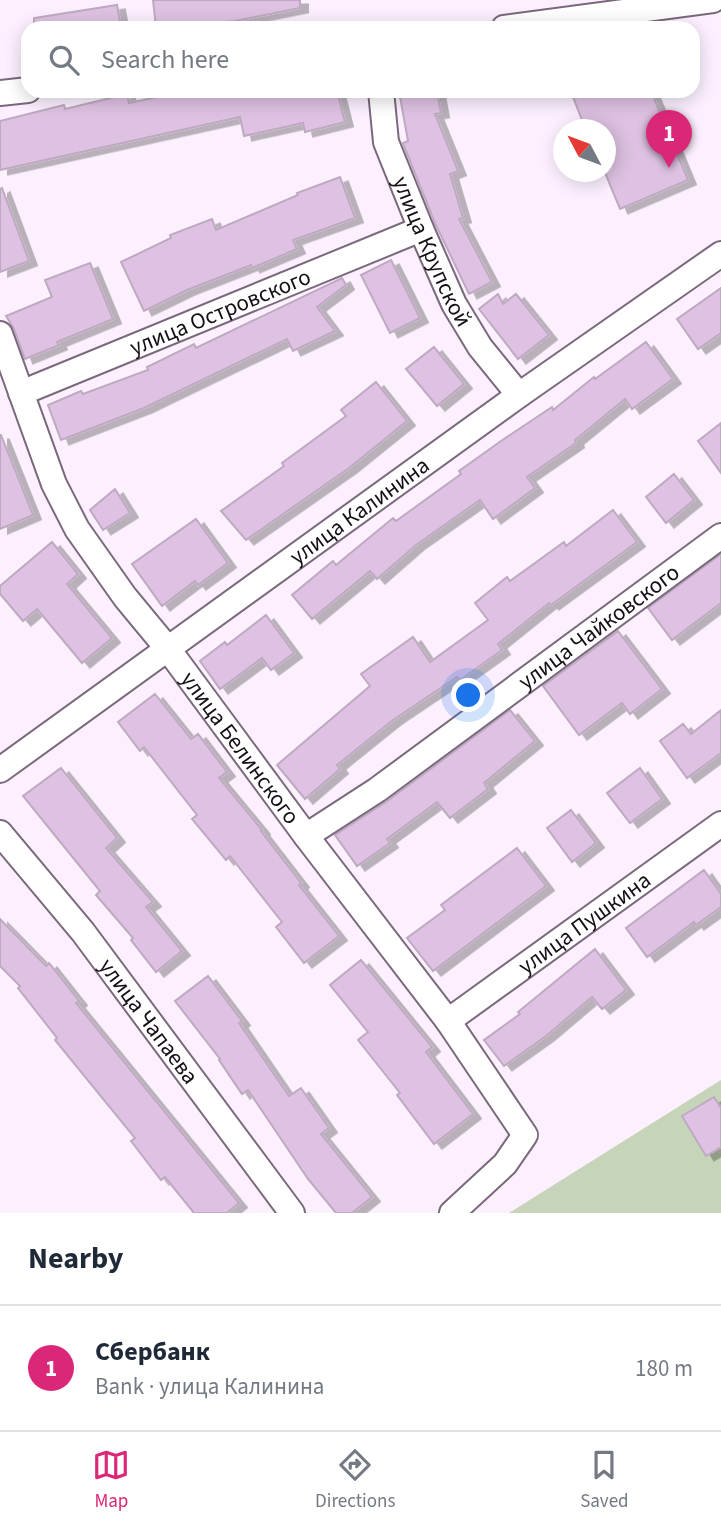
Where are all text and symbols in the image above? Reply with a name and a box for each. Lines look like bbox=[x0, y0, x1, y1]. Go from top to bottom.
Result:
search box bbox=[21, 21, 700, 98]
icon: search bbox=[45, 41, 83, 79]
text: Search here bbox=[101, 41, 229, 78]
pin: 1 bbox=[646, 110, 692, 168]
north arrow bbox=[553, 119, 616, 182]
street label: улица Крупской bbox=[385, 171, 480, 333]
street label: улица Островского bbox=[124, 260, 315, 363]
street label: улица Калинина bbox=[282, 449, 436, 572]
street label: улица Чайковского bbox=[511, 556, 686, 697]
street label: улица Белинского bbox=[173, 664, 308, 831]
your location bbox=[451, 678, 485, 712]
street label: улица Пушкина bbox=[511, 863, 657, 982]
street label: улица Чапаева bbox=[91, 951, 207, 1091]
text: Nearby bbox=[28, 1237, 123, 1280]
text: Сбербанк bbox=[95, 1333, 210, 1370]
text: 1 bbox=[45, 1352, 57, 1385]
text: 180 m bbox=[635, 1352, 693, 1385]
text: Bank · улица Калинина bbox=[95, 1370, 324, 1403]
tab: Map bbox=[92, 1446, 130, 1515]
tab: Directions bbox=[315, 1446, 395, 1515]
tab: Saved bbox=[580, 1446, 629, 1515]

